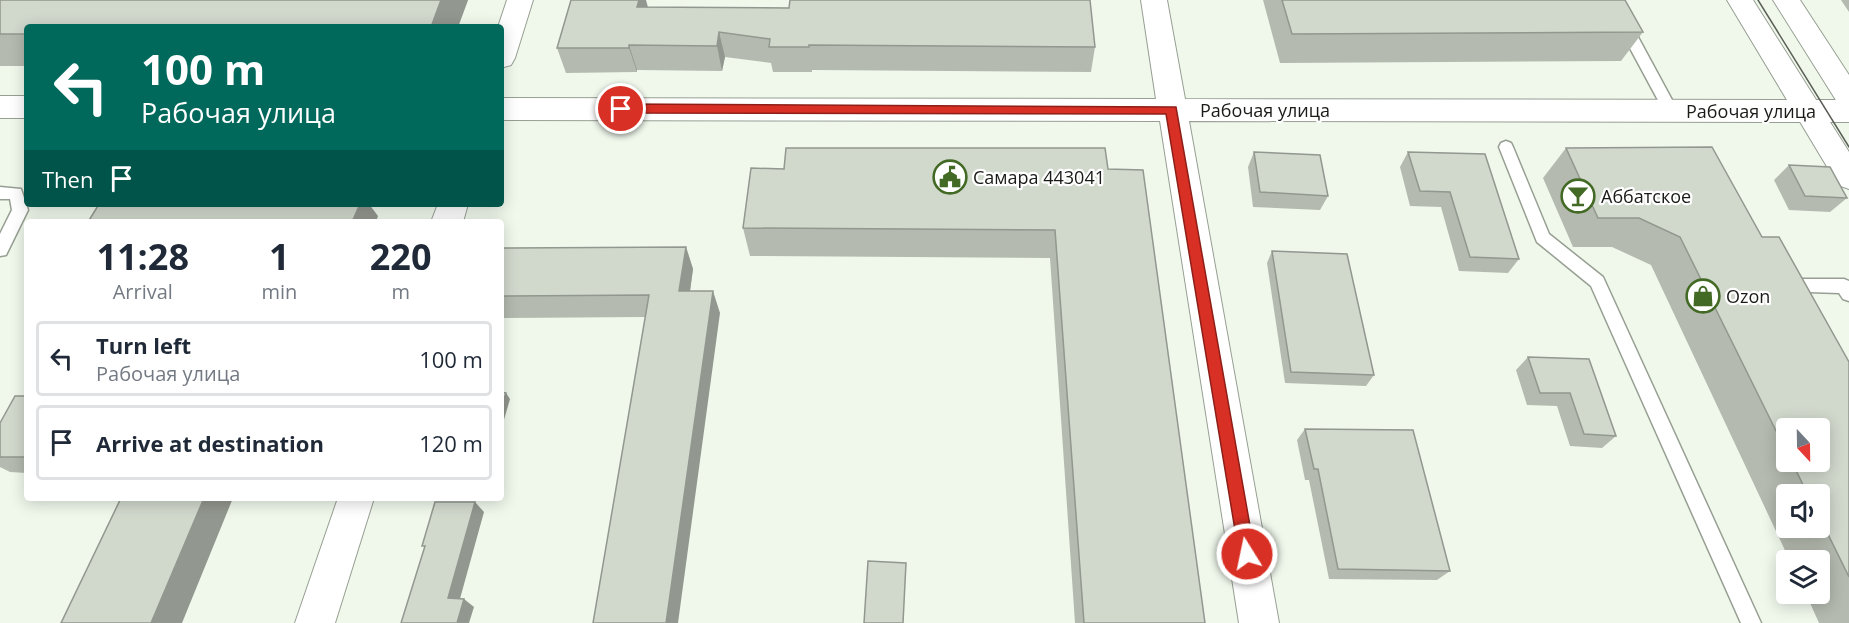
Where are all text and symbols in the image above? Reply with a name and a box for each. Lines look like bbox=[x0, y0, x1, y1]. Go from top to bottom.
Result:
text: 100 m bbox=[141, 40, 265, 97]
icon: left bbox=[42, 48, 120, 126]
pin bbox=[595, 83, 646, 134]
icon: arrive bbox=[604, 92, 637, 125]
text: Рабочая улица bbox=[141, 94, 336, 131]
street label: Рабочая улица bbox=[1200, 98, 1330, 122]
street label: Рабочая улица bbox=[1686, 99, 1816, 123]
public building icon: Самара 443041 bbox=[932, 159, 968, 195]
icon: arrive bbox=[105, 162, 138, 195]
text: Then bbox=[42, 164, 93, 194]
place label: Самара 443041 bbox=[973, 165, 1105, 189]
bar icon: Аббатское bbox=[1560, 178, 1596, 214]
place label: Аббатское bbox=[1601, 184, 1691, 208]
text: 11:28 bbox=[96, 232, 189, 281]
text: 1 bbox=[269, 232, 290, 281]
text: 220 bbox=[370, 232, 432, 281]
text: Arrival bbox=[113, 278, 173, 305]
text: min bbox=[261, 278, 297, 305]
text: m bbox=[391, 278, 410, 305]
shop icon: Ozon bbox=[1685, 278, 1721, 314]
place label: Ozon bbox=[1726, 284, 1770, 308]
text: Turn left bbox=[96, 330, 191, 360]
icon: left bbox=[45, 342, 78, 375]
text: 100 m bbox=[419, 344, 483, 374]
text: Рабочая улица bbox=[96, 360, 240, 387]
north arrow bbox=[1776, 418, 1830, 472]
map controls bbox=[1776, 418, 1830, 604]
icon: arrive bbox=[45, 426, 78, 459]
text: Arrive at destination bbox=[96, 428, 324, 458]
text: 120 m bbox=[419, 428, 483, 458]
button: sound bbox=[1776, 484, 1830, 538]
position arrow bbox=[1215, 522, 1279, 586]
button: layers bbox=[1776, 550, 1830, 604]

